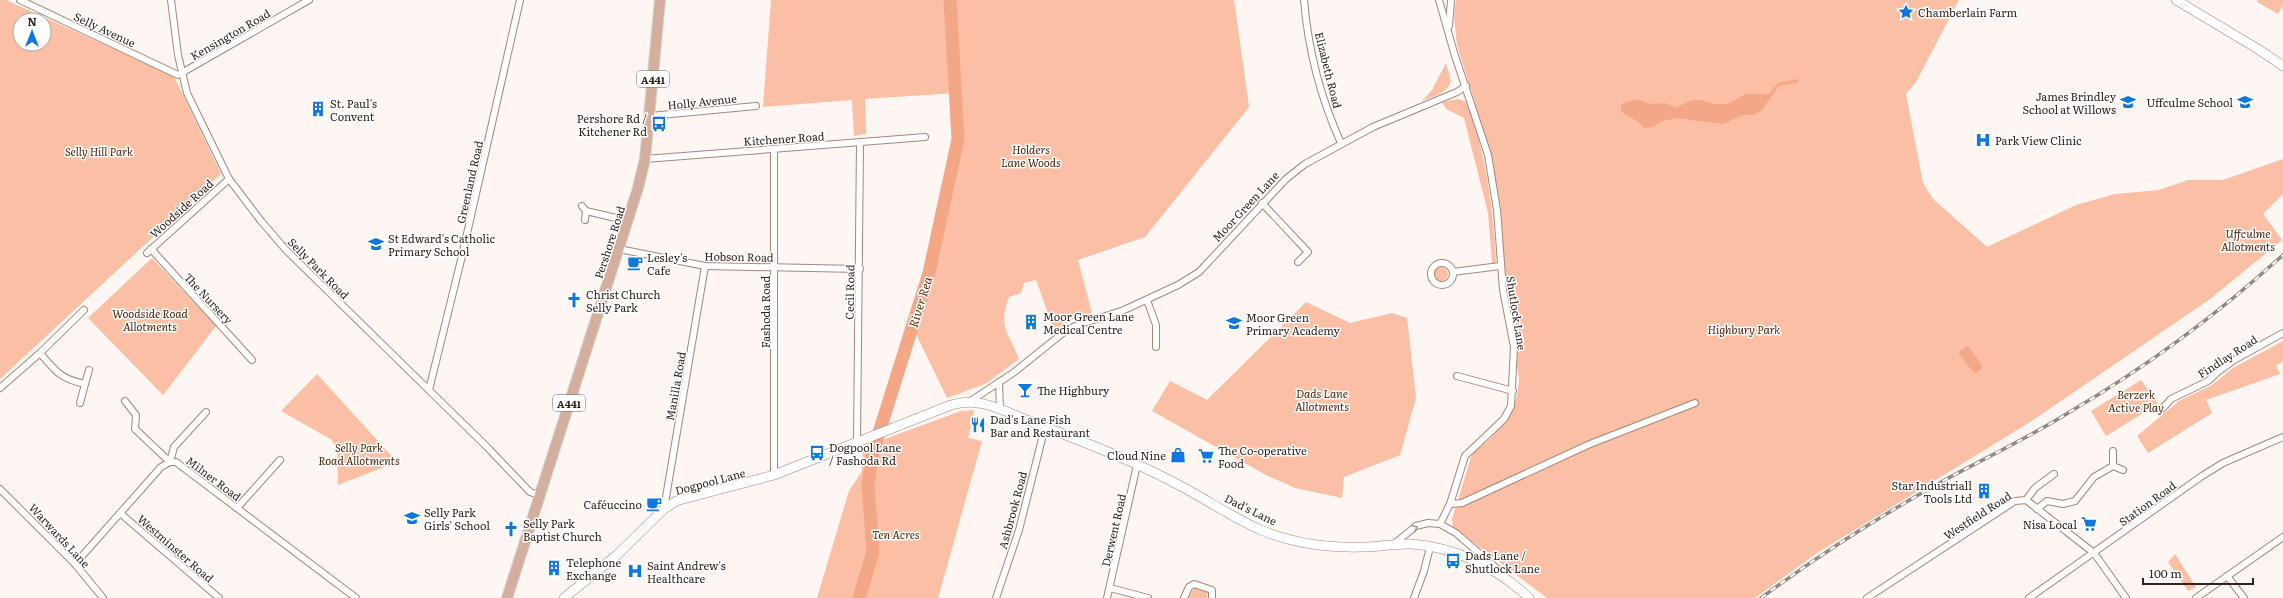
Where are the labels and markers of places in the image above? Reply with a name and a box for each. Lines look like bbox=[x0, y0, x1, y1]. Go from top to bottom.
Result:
place icon: Chamberlain Farm bbox=[1897, 3, 1915, 21]
place label: Chamberlain Farm bbox=[1918, 4, 2017, 20]
place label: James Brindley School at Willows bbox=[2023, 88, 2117, 117]
school or university icon: James Brindley School at Willows bbox=[2119, 93, 2137, 111]
school or university icon: Uffculme School bbox=[2236, 93, 2254, 111]
place label: Uffculme School bbox=[2147, 94, 2233, 110]
place label: St. Paul's Convent bbox=[330, 95, 377, 124]
building icon: St. Paul's Convent bbox=[309, 100, 327, 118]
place label: Pershore Rd / Kitchener Rd bbox=[577, 110, 647, 139]
bus stop icon: Pershore Rd / Kitchener Rd bbox=[650, 115, 668, 133]
hospital icon: Park View Clinic bbox=[1974, 131, 1992, 149]
place label: Park View Clinic bbox=[1995, 132, 2082, 148]
place label: St Edward's Catholic Primary School bbox=[388, 230, 496, 259]
school or university icon: St Edward's Catholic Primary School bbox=[367, 235, 385, 253]
place label: Lesley's Cafe bbox=[647, 249, 687, 278]
cafe icon: Lesley's Cafe bbox=[626, 254, 644, 272]
place label: Christ Church Selly Park bbox=[586, 286, 660, 315]
church icon: Christ Church Selly Park bbox=[565, 291, 583, 309]
place label: Moor Green Lane Medical Centre bbox=[1043, 308, 1134, 337]
place label: Moor Green Primary Academy bbox=[1246, 309, 1340, 338]
building icon: Moor Green Lane Medical Centre bbox=[1022, 313, 1040, 331]
school or university icon: Moor Green Primary Academy bbox=[1225, 314, 1243, 332]
bar icon: The Highbury bbox=[1016, 381, 1034, 399]
place label: The Highbury bbox=[1037, 382, 1110, 398]
place label: Dad's Lane Fish Bar and Restaurant bbox=[990, 411, 1090, 440]
restaurant icon: Dad's Lane Fish Bar and Restaurant bbox=[969, 416, 987, 434]
place label: Dogpool Lane / Fashoda Rd bbox=[829, 439, 901, 468]
place label: The Co-operative Food bbox=[1218, 442, 1307, 471]
bus stop icon: Dogpool Lane / Fashoda Rd bbox=[808, 444, 826, 462]
shop icon: Cloud Nine bbox=[1169, 446, 1187, 464]
place label: Cloud Nine bbox=[1107, 447, 1166, 463]
supermarket icon: The Co-operative Food bbox=[1197, 447, 1215, 465]
place label: Star Industriall Tools Ltd bbox=[1891, 477, 1972, 506]
building icon: Star Industriall Tools Ltd bbox=[1975, 482, 1993, 500]
cafe icon: Caféuccino bbox=[645, 495, 663, 513]
place label: Caféuccino bbox=[583, 496, 642, 512]
place label: Selly Park Girls' School bbox=[424, 504, 490, 533]
school or university icon: Selly Park Girls' School bbox=[403, 509, 421, 527]
place label: Selly Park Baptist Church bbox=[523, 515, 602, 544]
supermarket icon: Nisa Local bbox=[2080, 515, 2098, 533]
place label: Nisa Local bbox=[2023, 516, 2077, 532]
church icon: Selly Park Baptist Church bbox=[502, 520, 520, 538]
place label: Dads Lane / Shutlock Lane bbox=[1465, 547, 1540, 576]
bus stop icon: Dads Lane / Shutlock Lane bbox=[1444, 552, 1462, 570]
place label: Telephone Exchange bbox=[566, 554, 621, 583]
place label: Saint Andrew's Healthcare bbox=[647, 557, 726, 586]
building icon: Telephone Exchange bbox=[545, 559, 563, 577]
hospital icon: Saint Andrew's Healthcare bbox=[626, 562, 644, 580]

